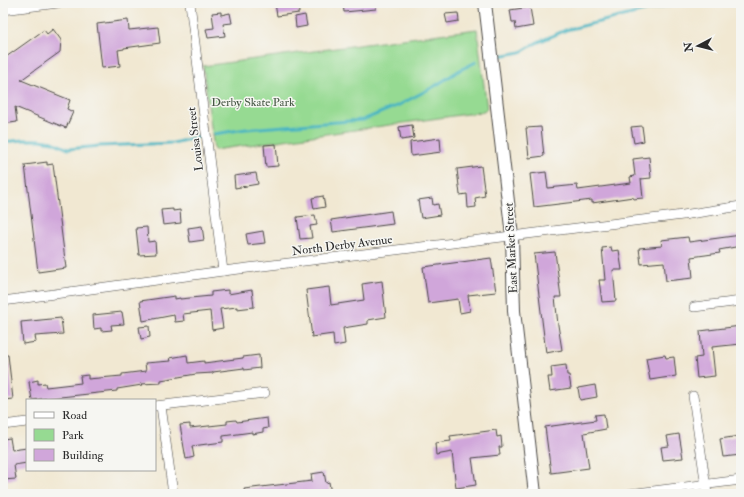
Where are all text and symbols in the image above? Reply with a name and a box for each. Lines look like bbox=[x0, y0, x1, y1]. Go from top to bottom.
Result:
north arrow bbox=[678, 26, 718, 66]
text: N bbox=[681, 40, 696, 54]
park label: Derby Skate Park bbox=[211, 95, 295, 110]
street label: Louisa Street bbox=[184, 106, 207, 172]
street label: East Market Street bbox=[502, 202, 521, 294]
street label: North Derby Avenue bbox=[291, 232, 393, 259]
legend bbox=[26, 399, 156, 471]
text: Road bbox=[62, 408, 87, 423]
text: Park bbox=[62, 428, 84, 443]
text: Building bbox=[62, 448, 105, 463]

